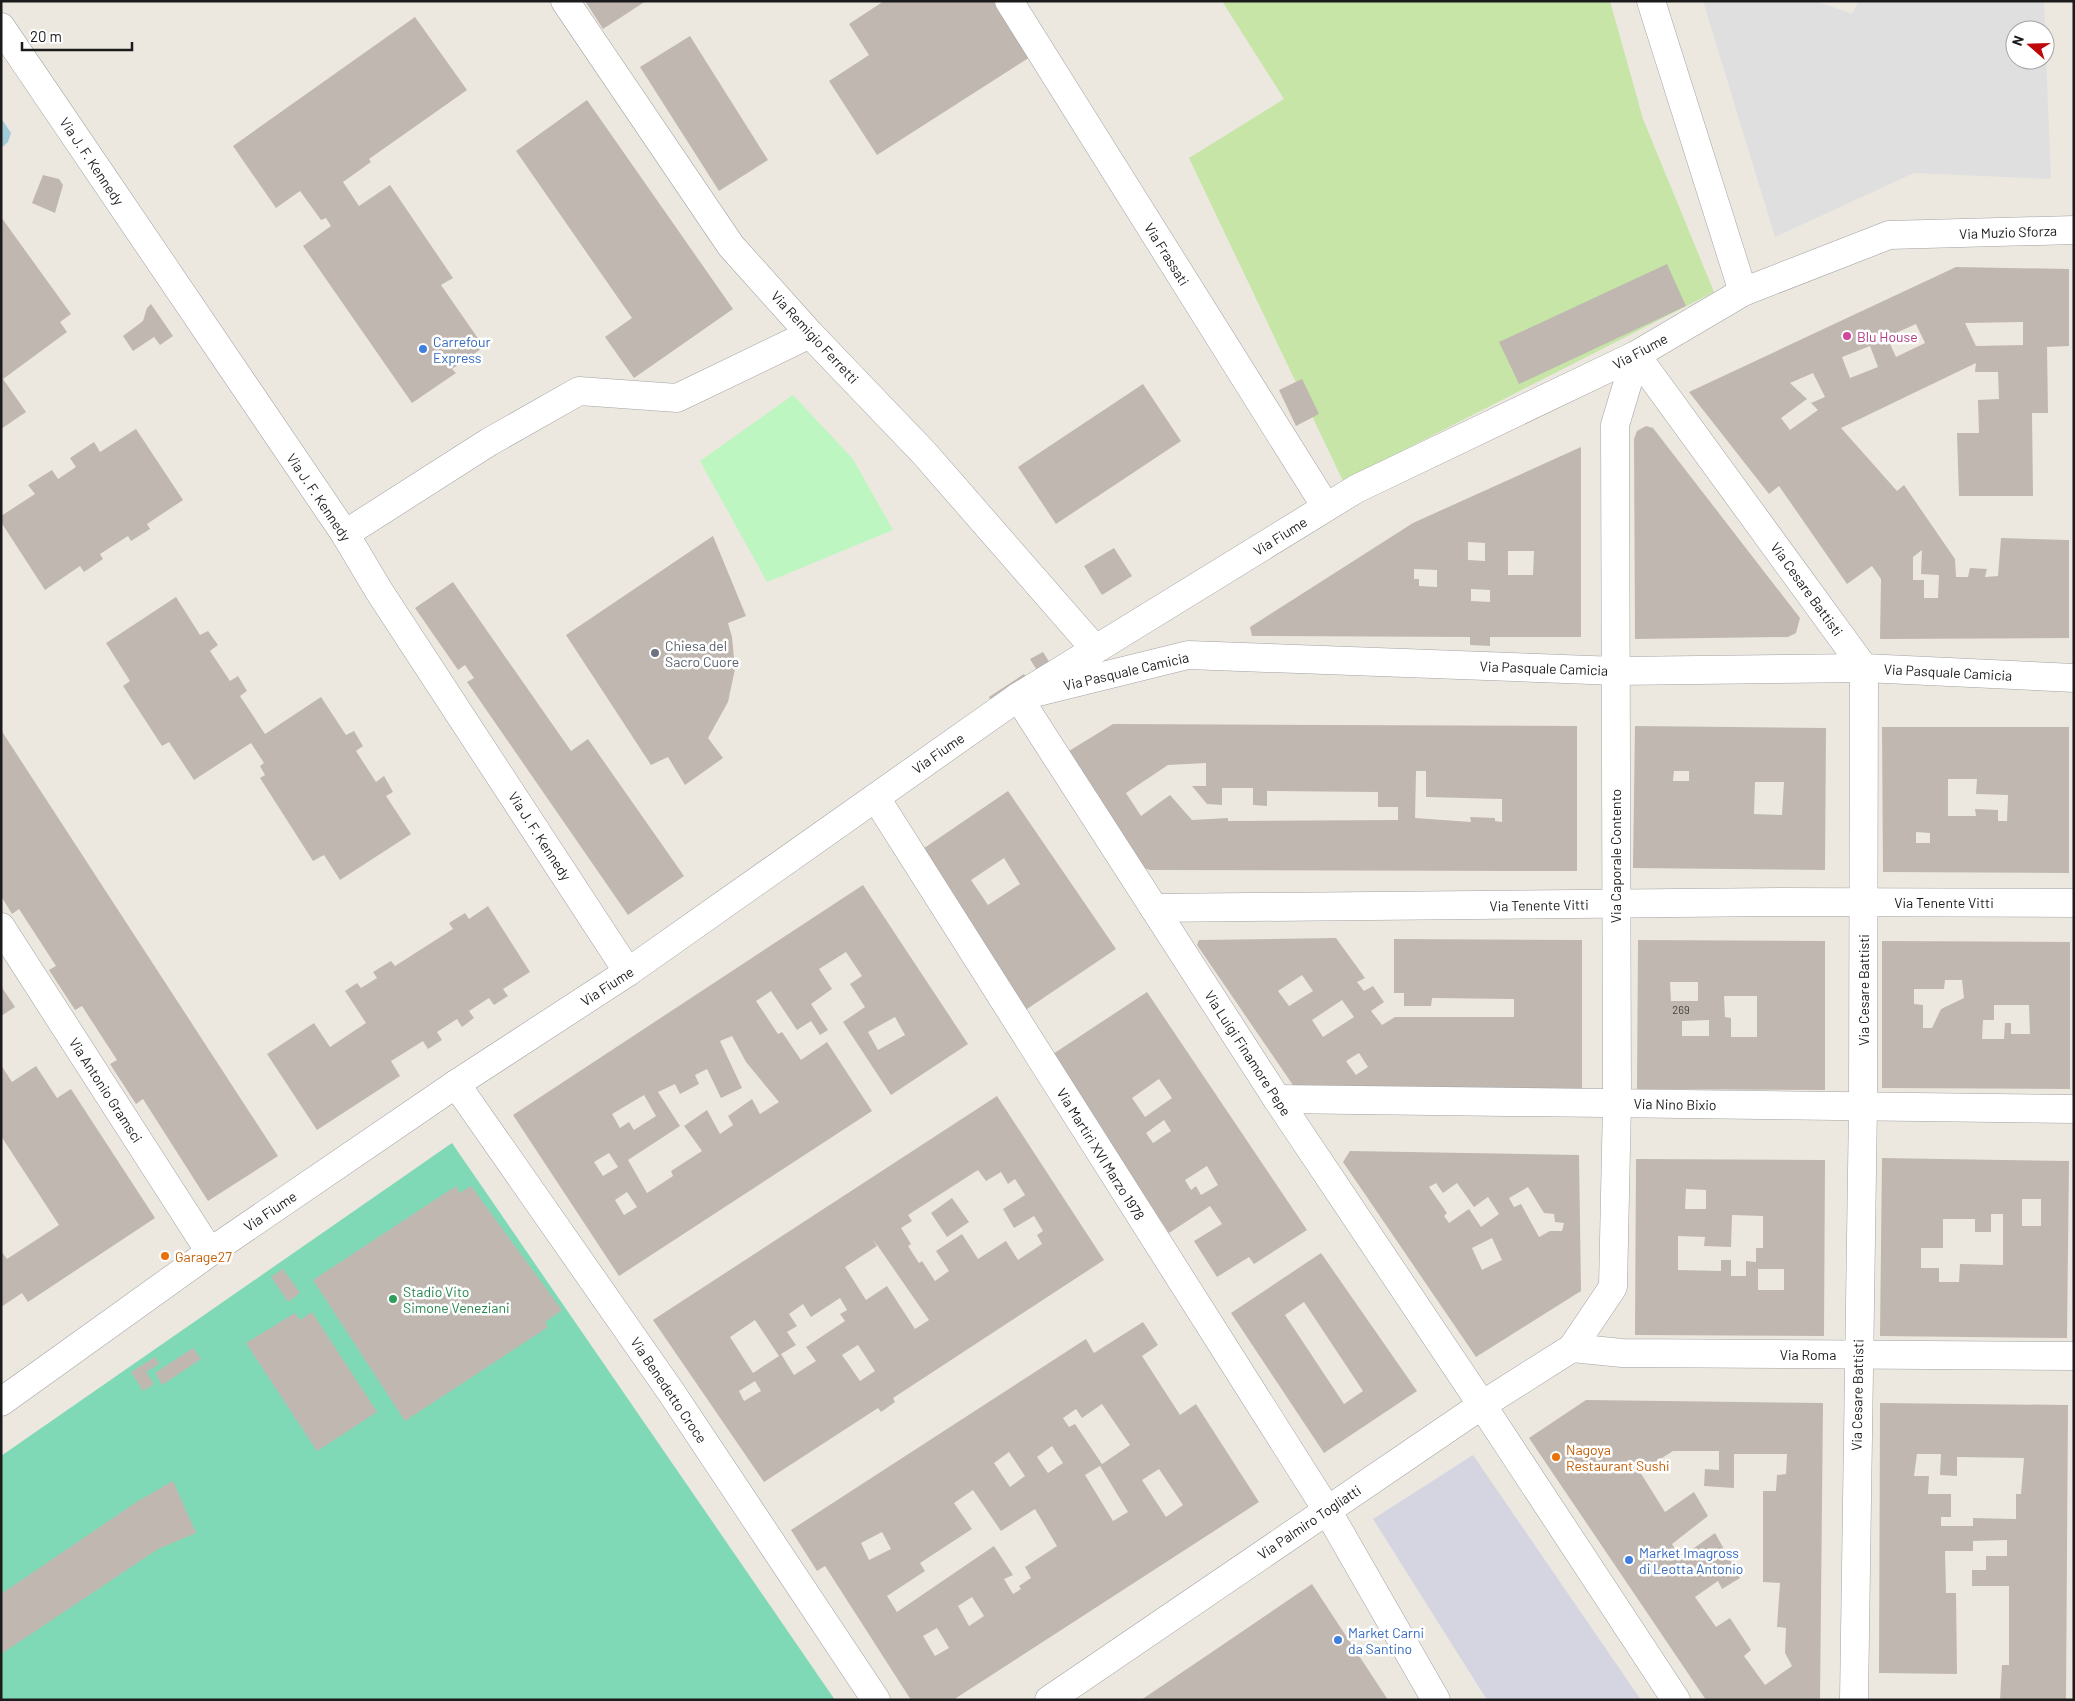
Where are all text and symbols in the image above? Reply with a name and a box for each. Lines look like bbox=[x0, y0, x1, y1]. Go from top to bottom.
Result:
scale bar bbox=[22, 20, 132, 52]
north arrow bbox=[2005, 20, 2055, 70]
text: 20 m bbox=[30, 27, 62, 45]
text: N bbox=[2008, 33, 2027, 48]
street label: Via J. F. Kennedy bbox=[56, 114, 128, 209]
street label: Via Frassati bbox=[1141, 219, 1193, 289]
street label: Via Muzio Sforza bbox=[1959, 222, 2057, 242]
street label: Via Remigio Ferretti bbox=[768, 287, 862, 387]
place label: Blu House bbox=[1857, 328, 1918, 345]
street label: Via Fiume bbox=[1610, 329, 1670, 373]
marker: Blu House bbox=[1841, 330, 1853, 342]
place label: Carrefour Express bbox=[433, 333, 491, 366]
marker: Carrefour Express bbox=[417, 343, 429, 355]
street label: Via J. F. Kennedy bbox=[283, 450, 355, 545]
street label: Via Fiume bbox=[1250, 513, 1310, 559]
street label: Via Cesare Battisti bbox=[1767, 539, 1847, 639]
place label: Chiesa del Sacro Cuore bbox=[665, 637, 739, 670]
marker: Chiesa del Sacro Cuore bbox=[649, 647, 661, 659]
street label: Via Pasquale Camicia bbox=[1061, 648, 1191, 694]
street label: Via Pasquale Camicia bbox=[1480, 657, 1608, 679]
street label: Via Pasquale Camicia bbox=[1883, 660, 2013, 684]
street label: Via Fiume bbox=[909, 729, 967, 777]
street label: Via J. F. Kennedy bbox=[505, 788, 575, 884]
street label: Via Caporale Contento bbox=[1607, 789, 1624, 923]
street label: Via Tenente Vitti bbox=[1894, 894, 1994, 911]
street label: Via Tenente Vitti bbox=[1489, 896, 1589, 914]
street label: Via Cesare Battisti bbox=[1855, 934, 1872, 1046]
street label: Via Fiume bbox=[577, 963, 637, 1009]
street label: Via Luigi Finamore Pepe bbox=[1201, 987, 1295, 1119]
house number: 269 bbox=[1672, 1003, 1690, 1016]
street label: Via Antonio Gramsci bbox=[66, 1034, 146, 1146]
street label: Via Martiri XVI Marzo 1978 bbox=[1053, 1085, 1149, 1223]
street label: Via Nino Bixio bbox=[1633, 1095, 1717, 1113]
street label: Via Fiume bbox=[240, 1187, 300, 1235]
place label: Garage27 bbox=[175, 1248, 232, 1265]
marker: Garage27 bbox=[159, 1250, 171, 1262]
place label: Stadio Vito Simone Veneziani bbox=[403, 1283, 510, 1316]
marker: Stadio Vito Simone Veneziani bbox=[387, 1293, 399, 1305]
street label: Via Benedetto Croce bbox=[627, 1334, 711, 1446]
street label: Via Cesare Battisti bbox=[1848, 1339, 1866, 1451]
street label: Via Roma bbox=[1780, 1346, 1836, 1363]
place label: Nagoya Restaurant Sushi bbox=[1566, 1441, 1670, 1474]
marker: Nagoya Restaurant Sushi bbox=[1550, 1451, 1562, 1463]
street label: Via Palmiro Togliatti bbox=[1254, 1481, 1364, 1563]
place label: Market Imagross di Leotta Antonio bbox=[1639, 1544, 1743, 1577]
marker: Market Imagross di Leotta Antonio bbox=[1623, 1554, 1635, 1566]
place label: Market Carni da Santino bbox=[1348, 1624, 1424, 1657]
marker: Market Carni da Santino bbox=[1332, 1634, 1344, 1646]

